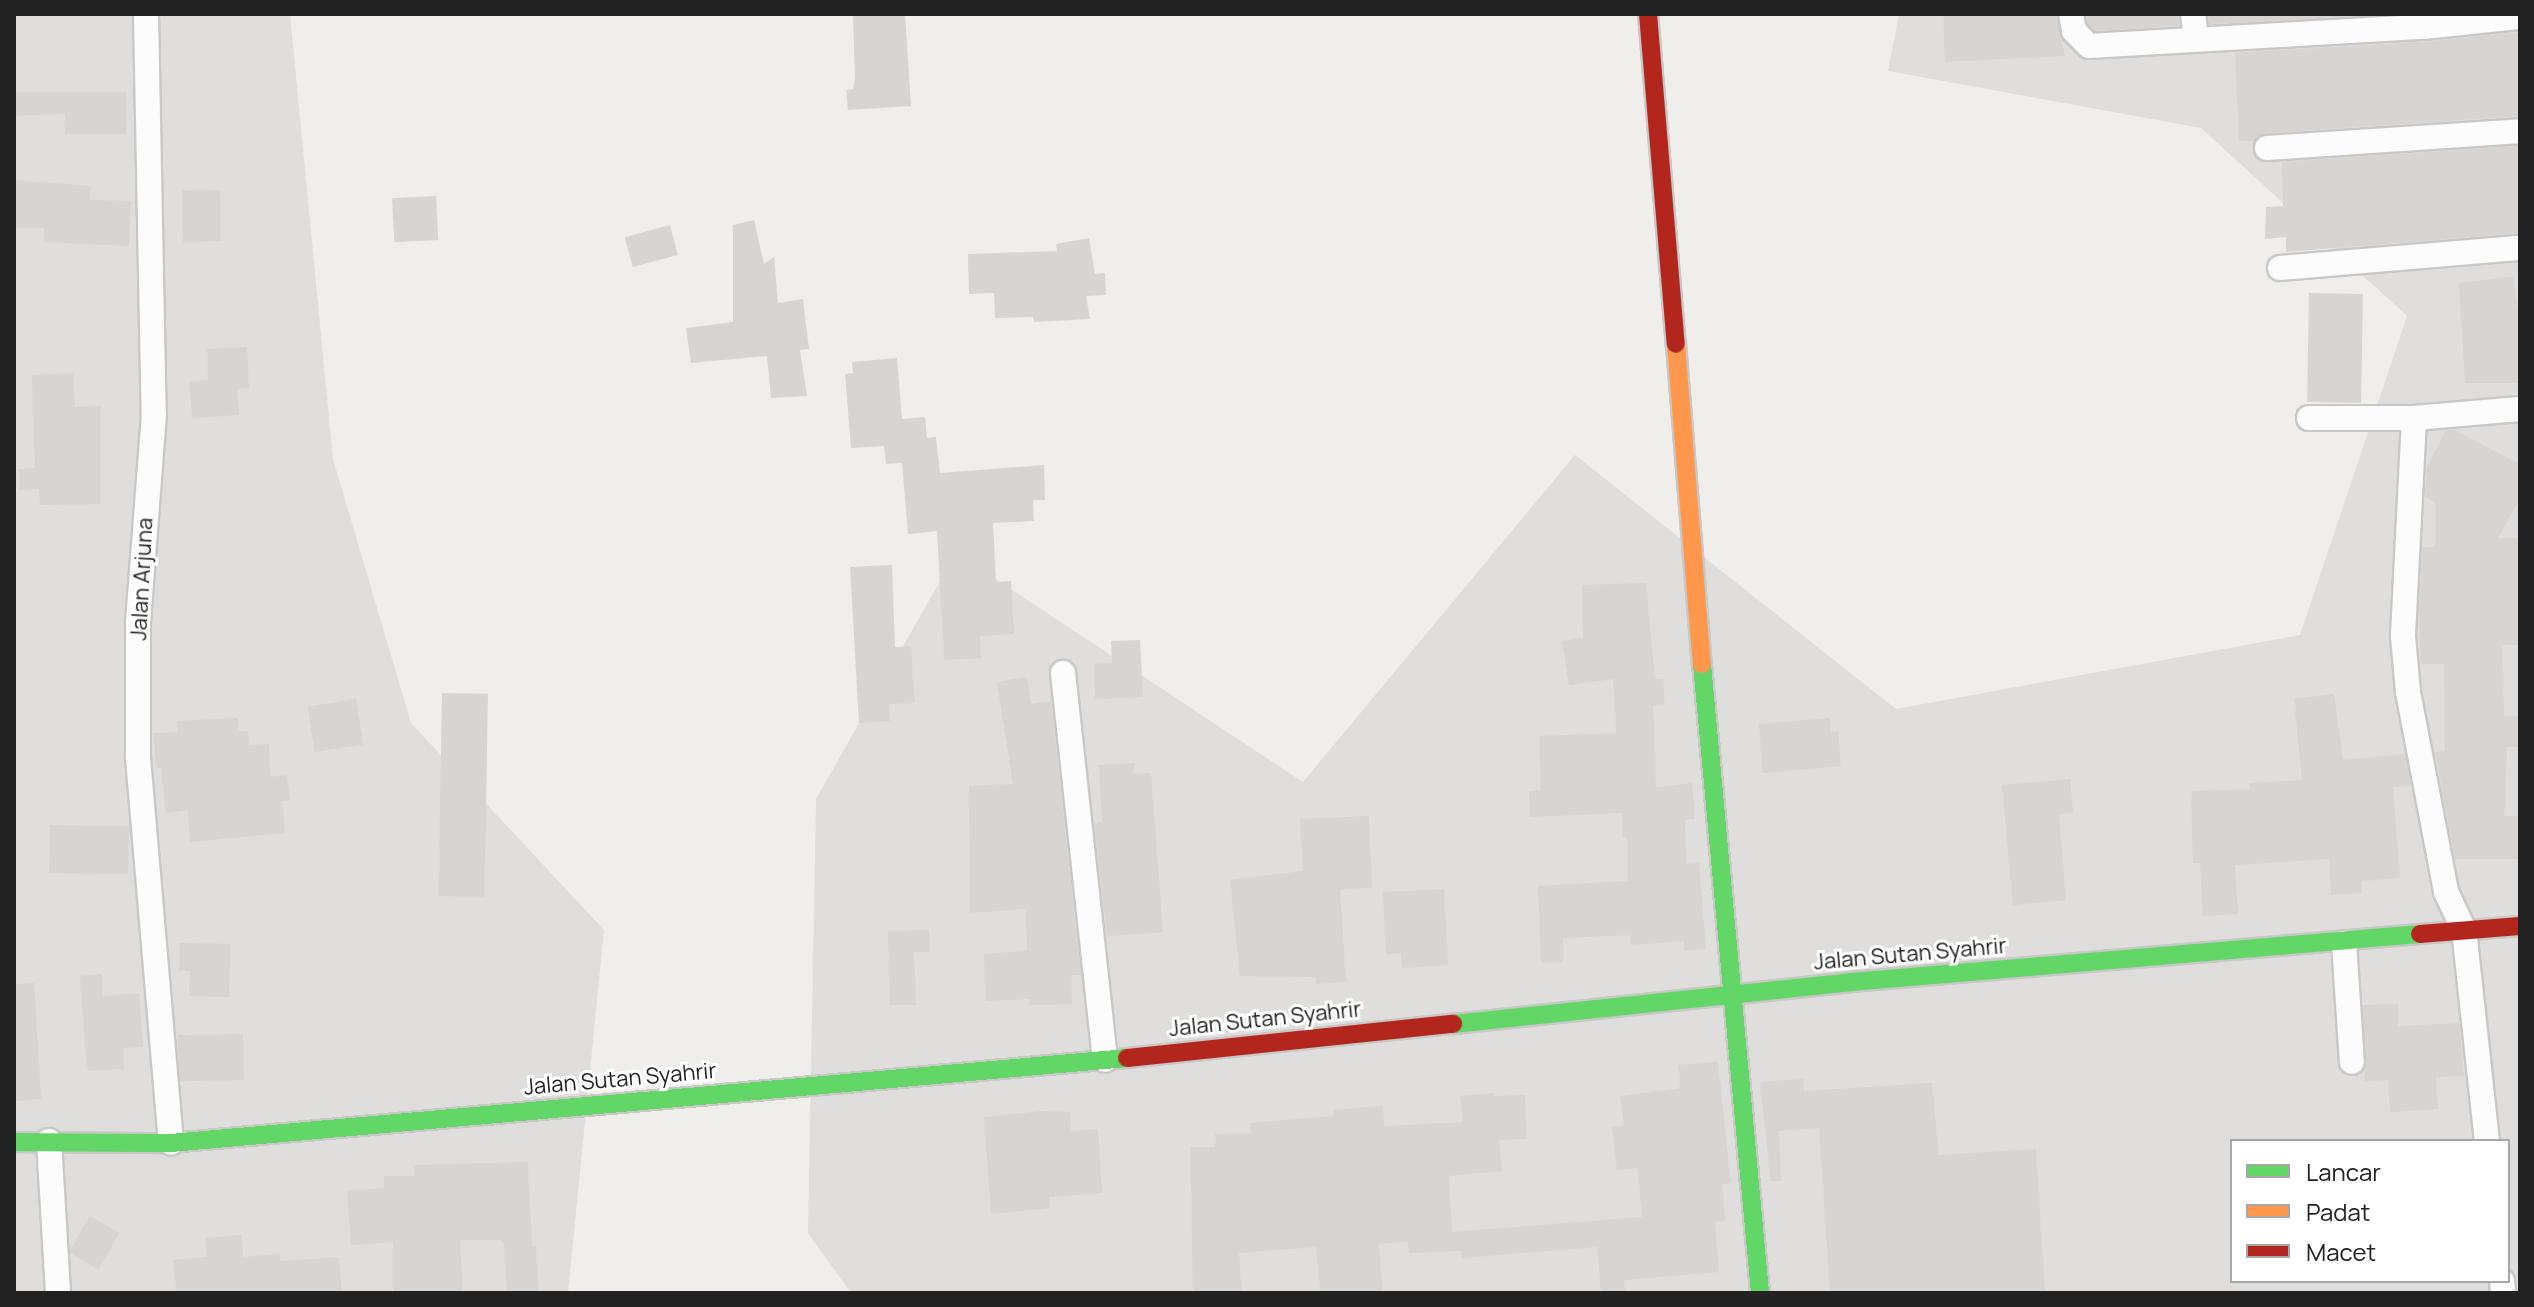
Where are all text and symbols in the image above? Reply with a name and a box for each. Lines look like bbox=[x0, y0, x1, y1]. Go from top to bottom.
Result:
street label: Jalan Arjuna bbox=[126, 517, 158, 641]
street label: Jalan Sutan Syahrir bbox=[1813, 932, 2007, 976]
street label: Jalan Sutan Syahrir bbox=[1168, 996, 1362, 1042]
street label: Jalan Sutan Syahrir bbox=[523, 1057, 717, 1101]
legend bbox=[2230, 1139, 2510, 1283]
text: Lancar bbox=[2306, 1155, 2381, 1188]
text: Padat bbox=[2306, 1195, 2370, 1228]
text: Macet bbox=[2306, 1235, 2376, 1268]

